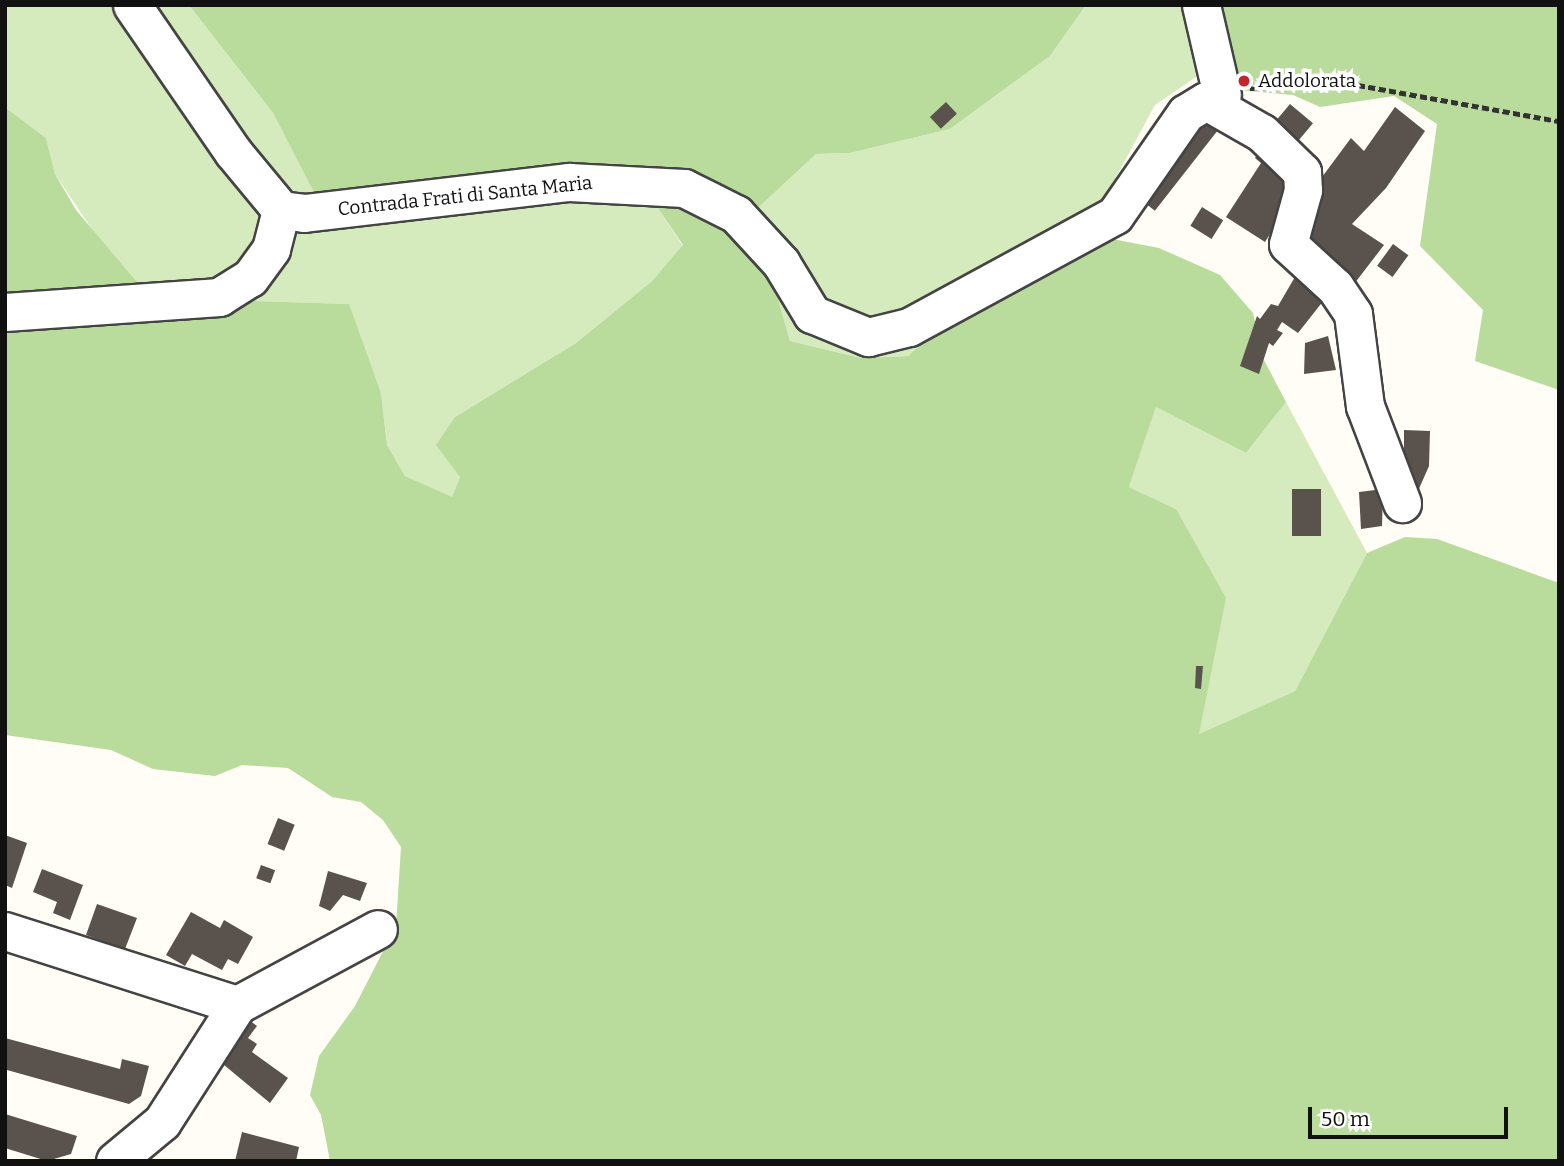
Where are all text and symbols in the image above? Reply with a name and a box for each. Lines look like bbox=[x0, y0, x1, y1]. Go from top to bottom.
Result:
place label: Addolorata bbox=[1258, 70, 1356, 92]
marker: Addolorata bbox=[1236, 73, 1252, 89]
street label: Contrada Frati di Santa Maria bbox=[337, 171, 593, 221]
scale bar bbox=[1312, 1092, 1512, 1136]
text: 50 m bbox=[1321, 1106, 1370, 1132]

